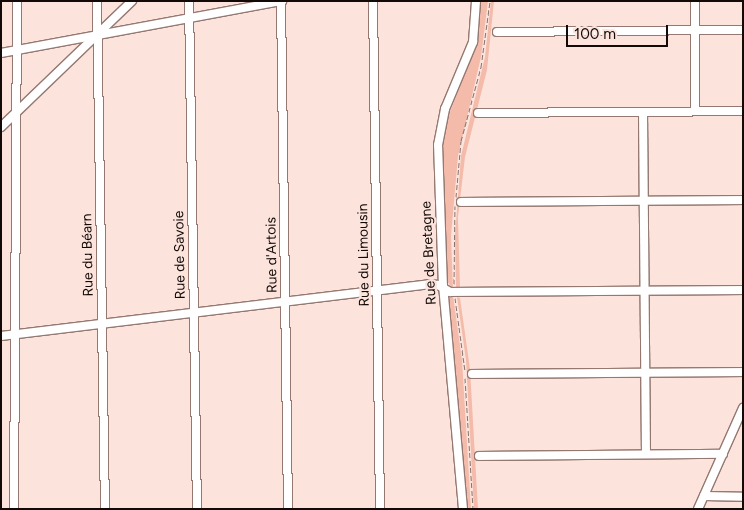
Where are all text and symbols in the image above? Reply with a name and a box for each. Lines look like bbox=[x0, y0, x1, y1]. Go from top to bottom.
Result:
scale bar bbox=[569, 15, 672, 47]
text: 100 m bbox=[574, 25, 616, 43]
street label: Rue de Bretagne bbox=[418, 201, 440, 305]
street label: Rue du Limousin bbox=[355, 203, 373, 307]
street label: Rue de Savoie bbox=[171, 210, 189, 300]
street label: Rue du Béarn bbox=[79, 213, 97, 297]
street label: Rue d'Artois bbox=[263, 217, 281, 293]

